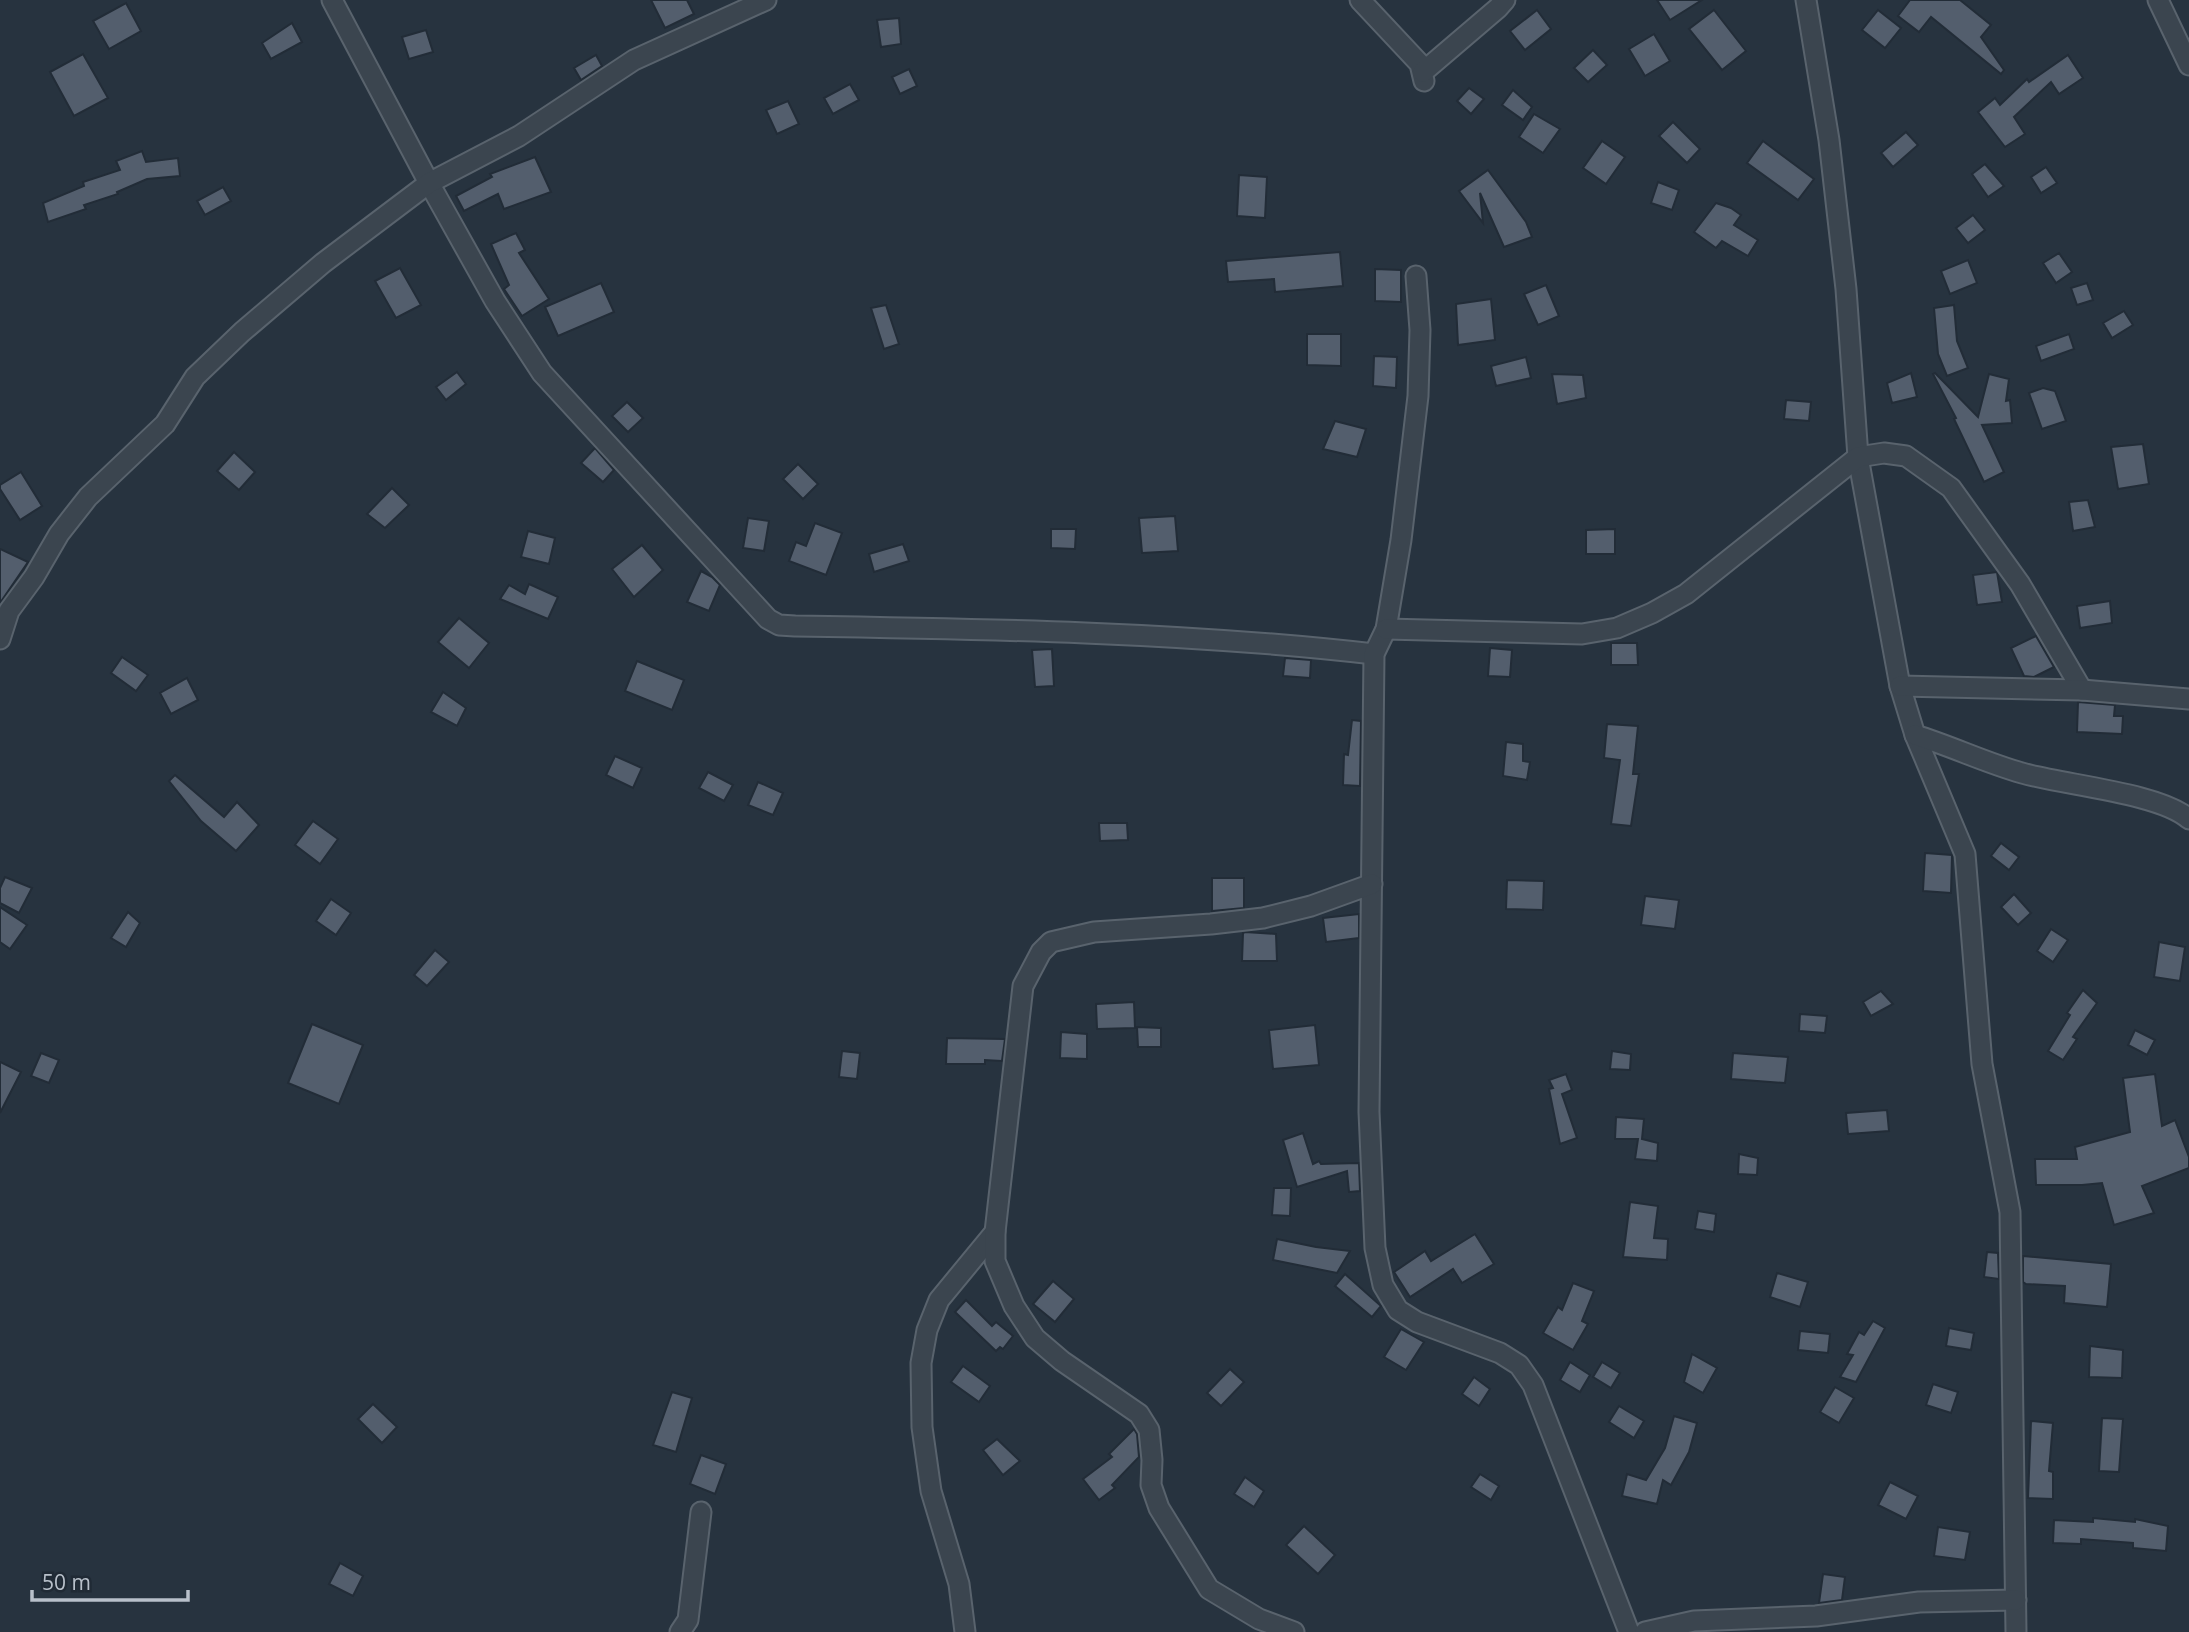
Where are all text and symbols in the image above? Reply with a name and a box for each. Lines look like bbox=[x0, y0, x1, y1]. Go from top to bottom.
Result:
scale bar bbox=[32, 1558, 187, 1602]
text: 50 m bbox=[42, 1568, 91, 1596]

